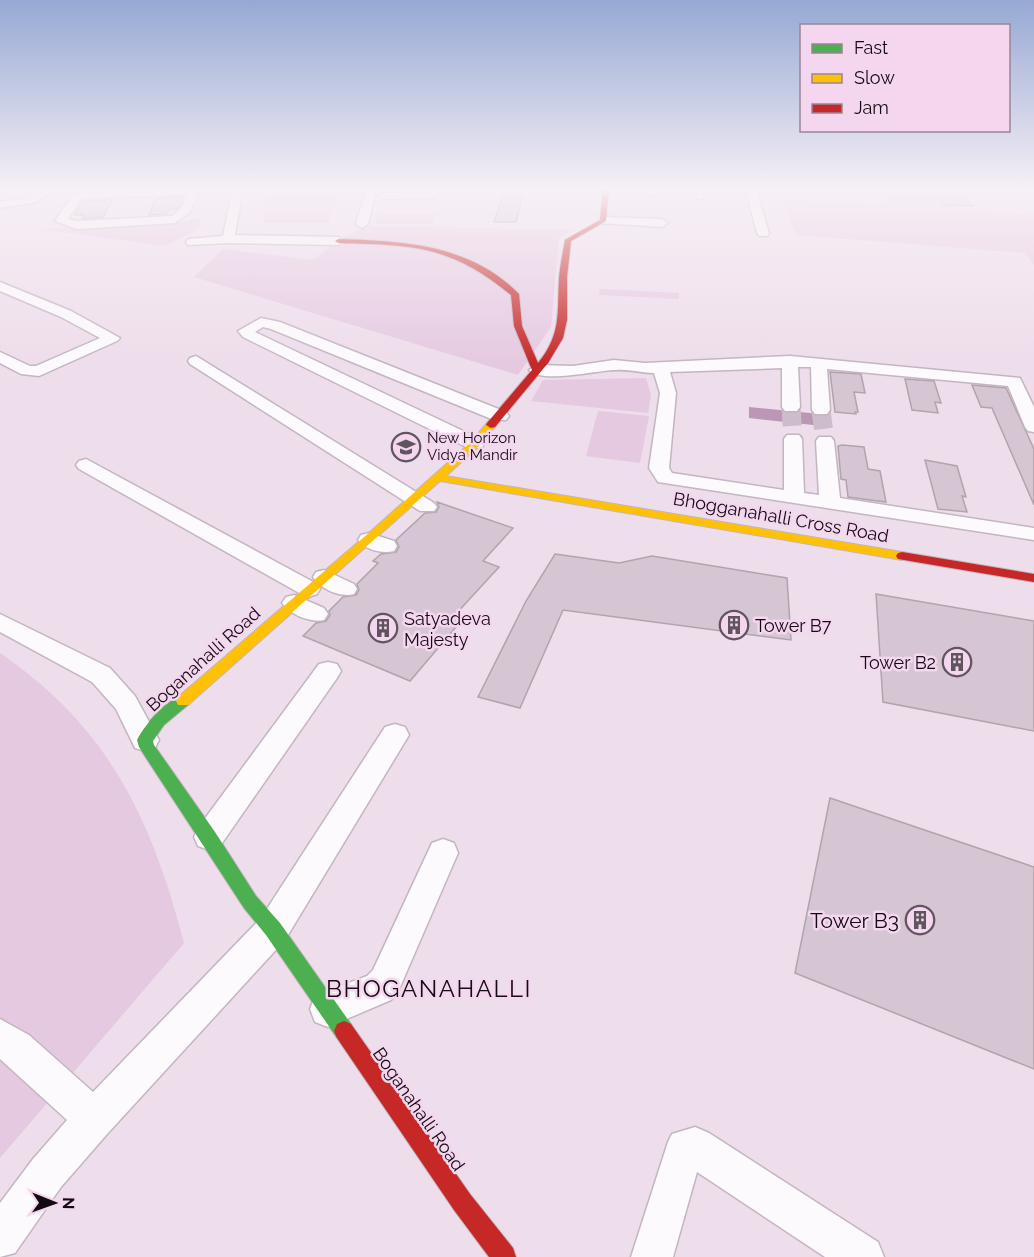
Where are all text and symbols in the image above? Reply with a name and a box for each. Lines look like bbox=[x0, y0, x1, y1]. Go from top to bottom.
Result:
legend bbox=[800, 24, 1010, 132]
text: Fast bbox=[854, 37, 888, 58]
text: Slow bbox=[854, 67, 895, 88]
text: Jam bbox=[854, 97, 889, 118]
place label: New Horizon Vidya Mandir bbox=[427, 429, 518, 464]
school or university icon: New Horizon Vidya Mandir bbox=[390, 431, 422, 463]
street label: Bhogganahalli Cross Road bbox=[672, 488, 890, 546]
street label: Boganahalli Road bbox=[142, 602, 264, 716]
place label: Satyadeva Majesty bbox=[404, 608, 491, 650]
building icon: Tower B7 bbox=[718, 609, 750, 641]
building icon: Satyadeva Majesty bbox=[367, 612, 399, 644]
place label: Tower B7 bbox=[755, 615, 832, 636]
building icon: Tower B2 bbox=[941, 646, 973, 678]
place label: Tower B2 bbox=[860, 652, 936, 673]
building icon: Tower B3 bbox=[904, 904, 936, 936]
place label: Tower B3 bbox=[810, 908, 899, 933]
district label: BHOGANAHALLI bbox=[326, 974, 532, 1003]
street label: Boganahalli Road bbox=[369, 1043, 469, 1175]
north arrow bbox=[24, 1173, 84, 1233]
text: N bbox=[59, 1197, 78, 1210]

